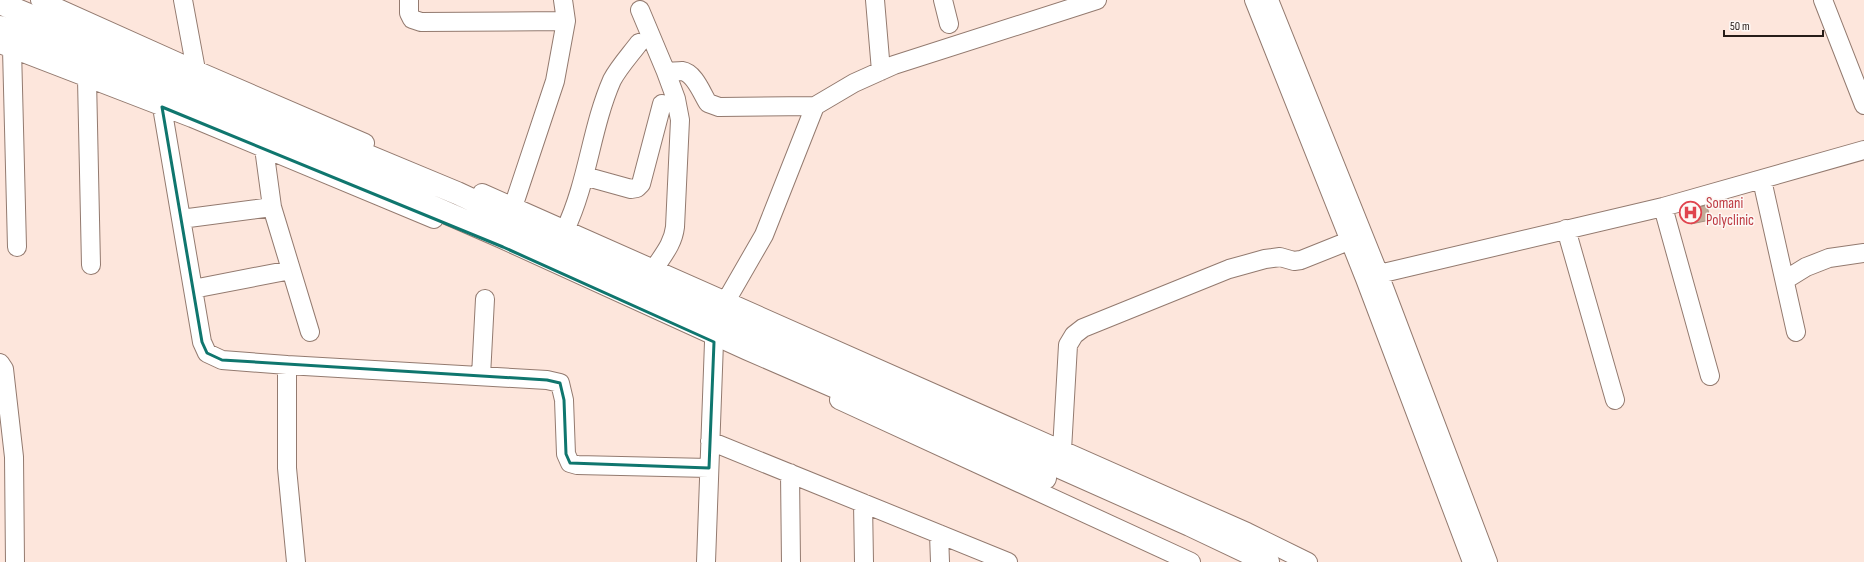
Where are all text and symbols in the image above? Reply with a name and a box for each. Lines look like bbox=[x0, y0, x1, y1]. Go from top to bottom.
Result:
scale bar bbox=[1724, 12, 1823, 38]
text: 50 m bbox=[1730, 19, 1750, 34]
place label: Somani Polyclinic bbox=[1706, 194, 1754, 230]
hospital icon: Somani Polyclinic bbox=[1677, 199, 1703, 225]

